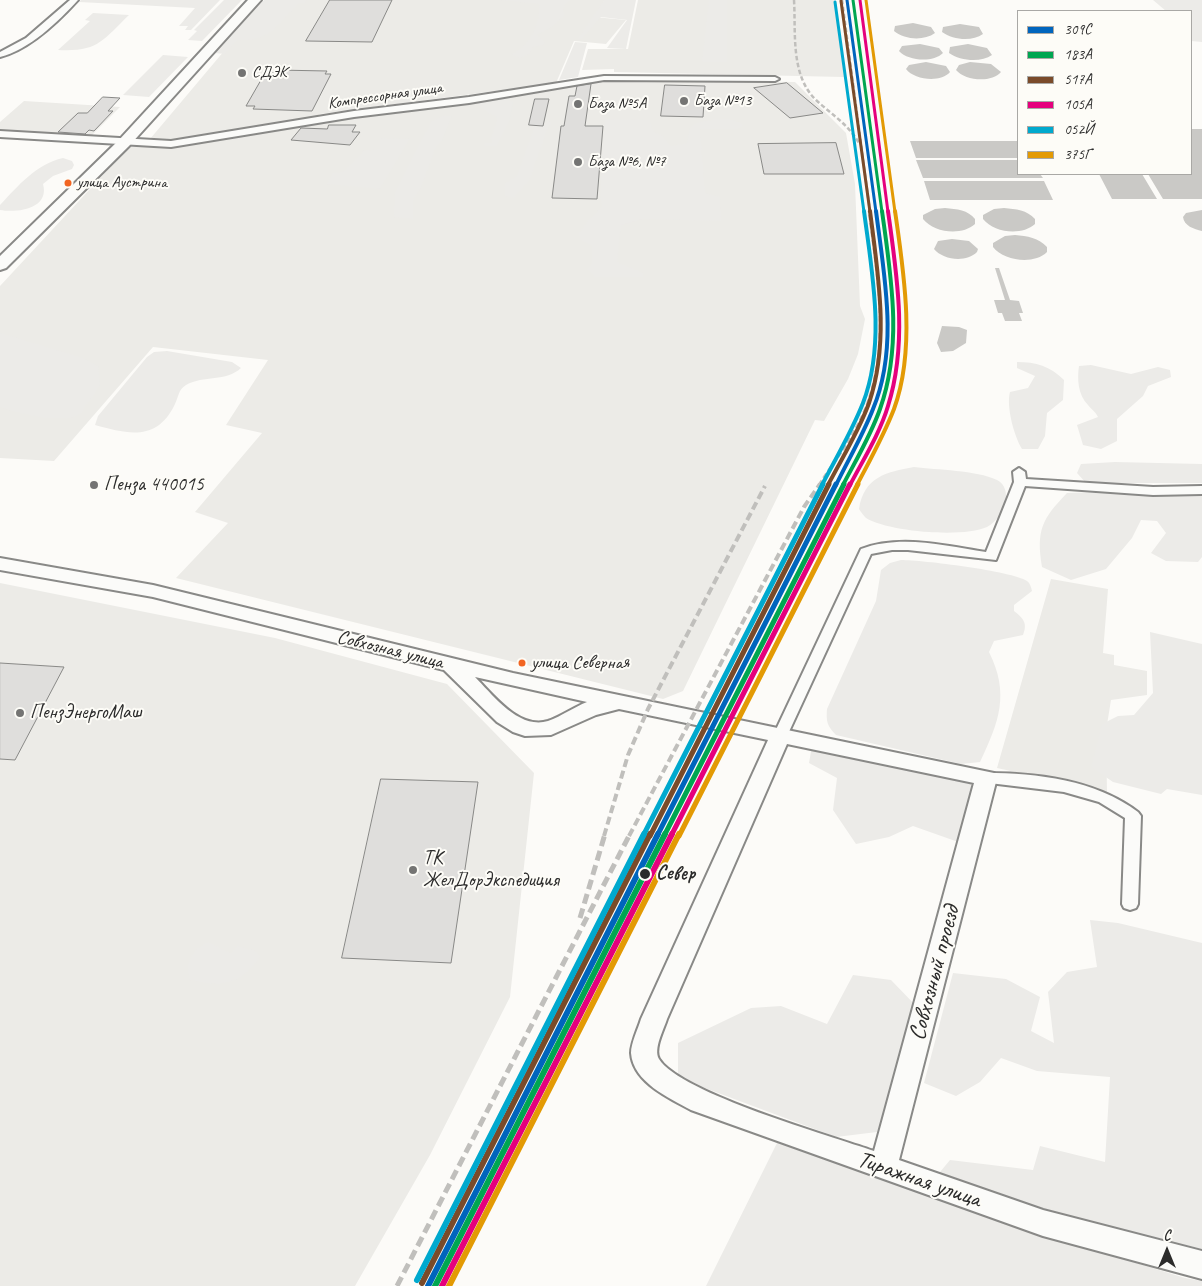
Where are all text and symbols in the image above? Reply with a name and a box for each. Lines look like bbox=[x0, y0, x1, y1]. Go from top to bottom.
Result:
legend bbox=[1017, 10, 1192, 175]
text: 309С bbox=[1064, 20, 1091, 39]
text: 183А bbox=[1064, 45, 1092, 64]
place label: СДЭК bbox=[252, 63, 287, 83]
marker: СДЭК bbox=[236, 67, 248, 79]
text: 517А bbox=[1064, 70, 1092, 89]
street label: Компрессорная улица bbox=[327, 78, 443, 114]
place label: База №13 bbox=[694, 91, 751, 111]
place label: База №5А bbox=[588, 94, 646, 114]
marker: База №13 bbox=[678, 95, 690, 107]
text: 105А bbox=[1064, 95, 1092, 114]
marker: База №5А bbox=[572, 98, 584, 110]
text: 052Й bbox=[1064, 120, 1094, 139]
text: 375Г bbox=[1064, 145, 1091, 164]
place label: База №6, №7 bbox=[588, 152, 666, 172]
marker: База №6, №7 bbox=[572, 156, 584, 168]
place label: улица Аустрина bbox=[77, 173, 167, 193]
marker: улица Аустрина bbox=[63, 178, 73, 188]
place label: Пенза 440015 bbox=[104, 473, 204, 497]
marker: Пенза 440015 bbox=[88, 479, 100, 491]
street label: Совхозная улица bbox=[334, 625, 446, 675]
place label: улица Северная bbox=[531, 652, 629, 674]
marker: улица Северная bbox=[517, 658, 527, 668]
place label: ПензЭнергоМаш bbox=[30, 701, 142, 725]
marker: ПензЭнергоМаш bbox=[14, 707, 26, 719]
place label: ТК ЖелДорЭкспедиция bbox=[423, 846, 559, 893]
place label: Север bbox=[656, 862, 695, 886]
marker: ТК ЖелДорЭкспедиция bbox=[407, 864, 419, 876]
marker: Север bbox=[638, 867, 652, 881]
street label: Совхозный проезд bbox=[903, 902, 967, 1044]
street label: Тиражная улица bbox=[853, 1145, 985, 1215]
north arrow bbox=[1142, 1226, 1192, 1276]
text: С bbox=[1164, 1227, 1170, 1244]

